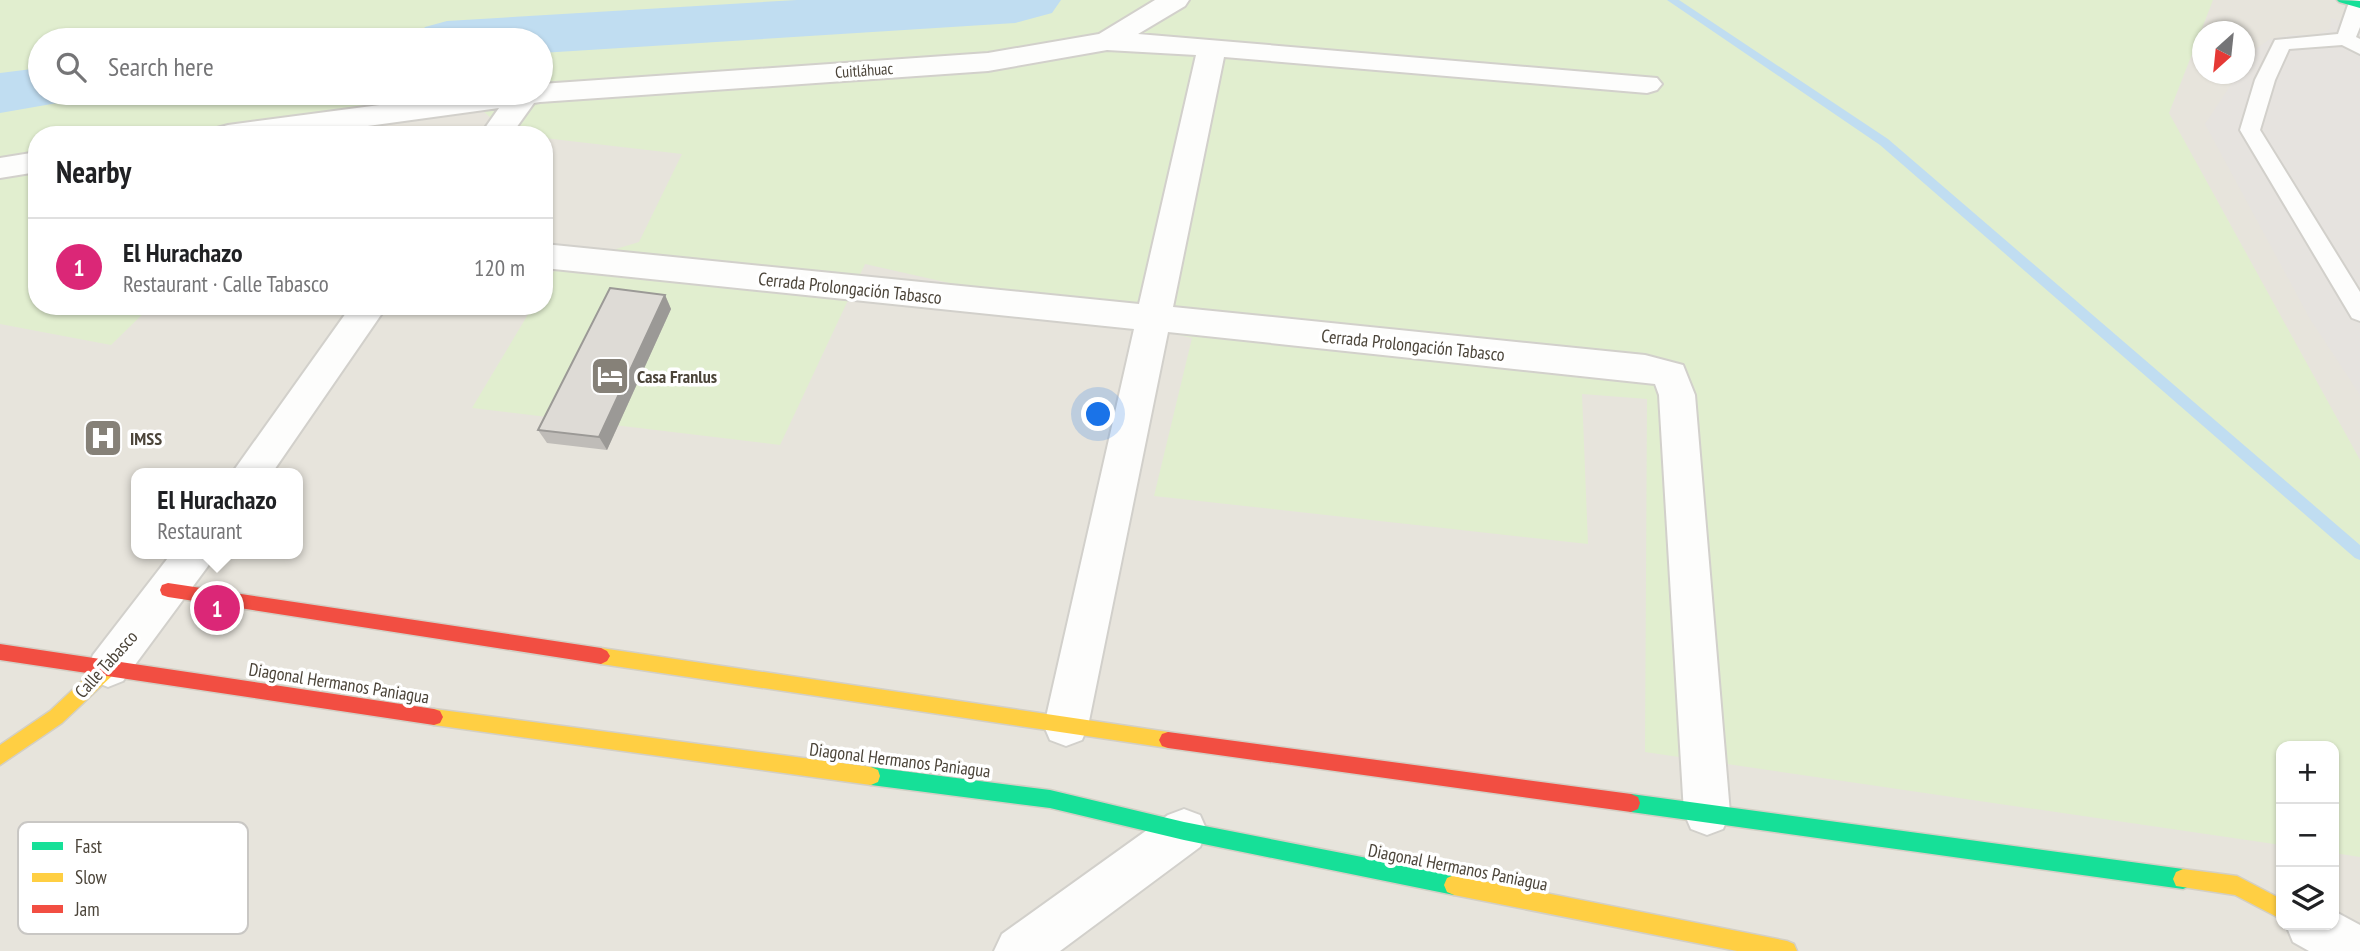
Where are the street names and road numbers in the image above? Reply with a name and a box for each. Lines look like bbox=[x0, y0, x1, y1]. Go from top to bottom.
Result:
street label: Cuitláhuac bbox=[834, 58, 894, 82]
street label: Cerrada Prolongación Tabasco bbox=[757, 267, 943, 309]
street label: Cerrada Prolongación Tabasco bbox=[1320, 324, 1506, 366]
street label: Calle Tabasco bbox=[70, 625, 142, 703]
street label: Diagonal Hermanos Paniagua bbox=[247, 657, 431, 709]
street label: Diagonal Hermanos Paniagua bbox=[808, 737, 992, 783]
street label: Diagonal Hermanos Paniagua bbox=[1366, 838, 1550, 896]

